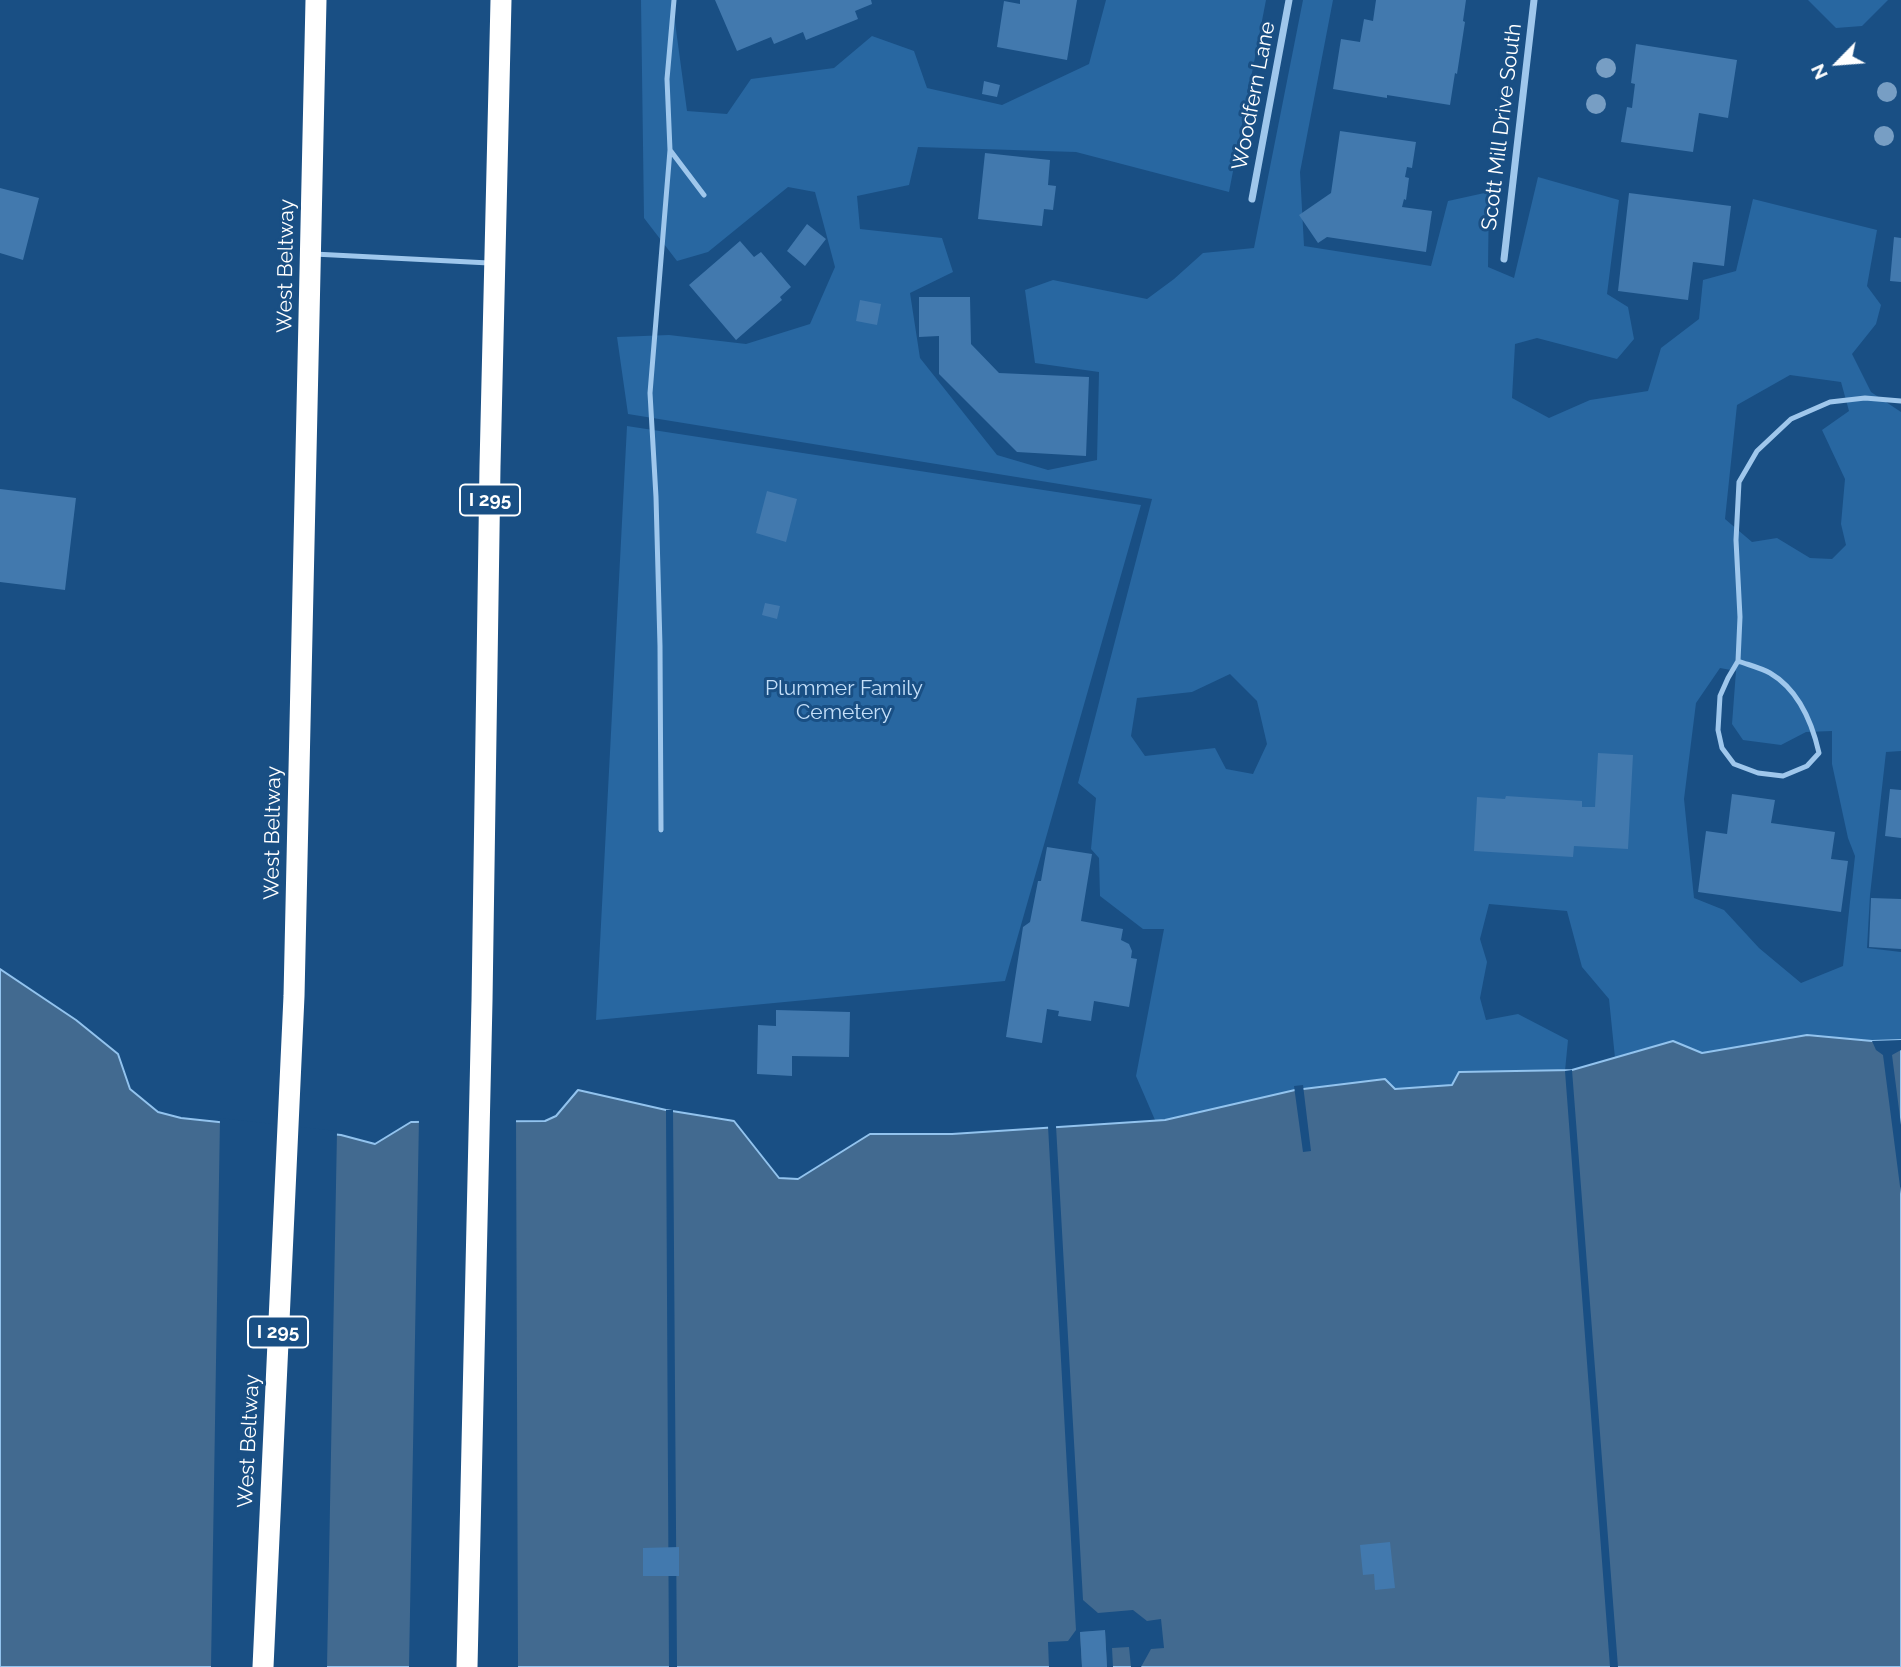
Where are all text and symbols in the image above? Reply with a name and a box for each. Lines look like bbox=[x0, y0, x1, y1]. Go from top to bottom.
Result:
street label: Woodfern Lane bbox=[1227, 20, 1281, 172]
street label: Scott Mill Drive South bbox=[1477, 22, 1527, 232]
north arrow bbox=[1803, 28, 1873, 98]
text: N bbox=[1806, 61, 1832, 83]
street label: West Beltway bbox=[272, 199, 300, 333]
road number: I 295 bbox=[460, 485, 520, 516]
park label: Plummer Family Cemetery bbox=[765, 676, 923, 726]
street label: West Beltway bbox=[259, 766, 287, 900]
road number: I 295 bbox=[248, 1316, 308, 1348]
street label: West Beltway bbox=[233, 1374, 265, 1508]

